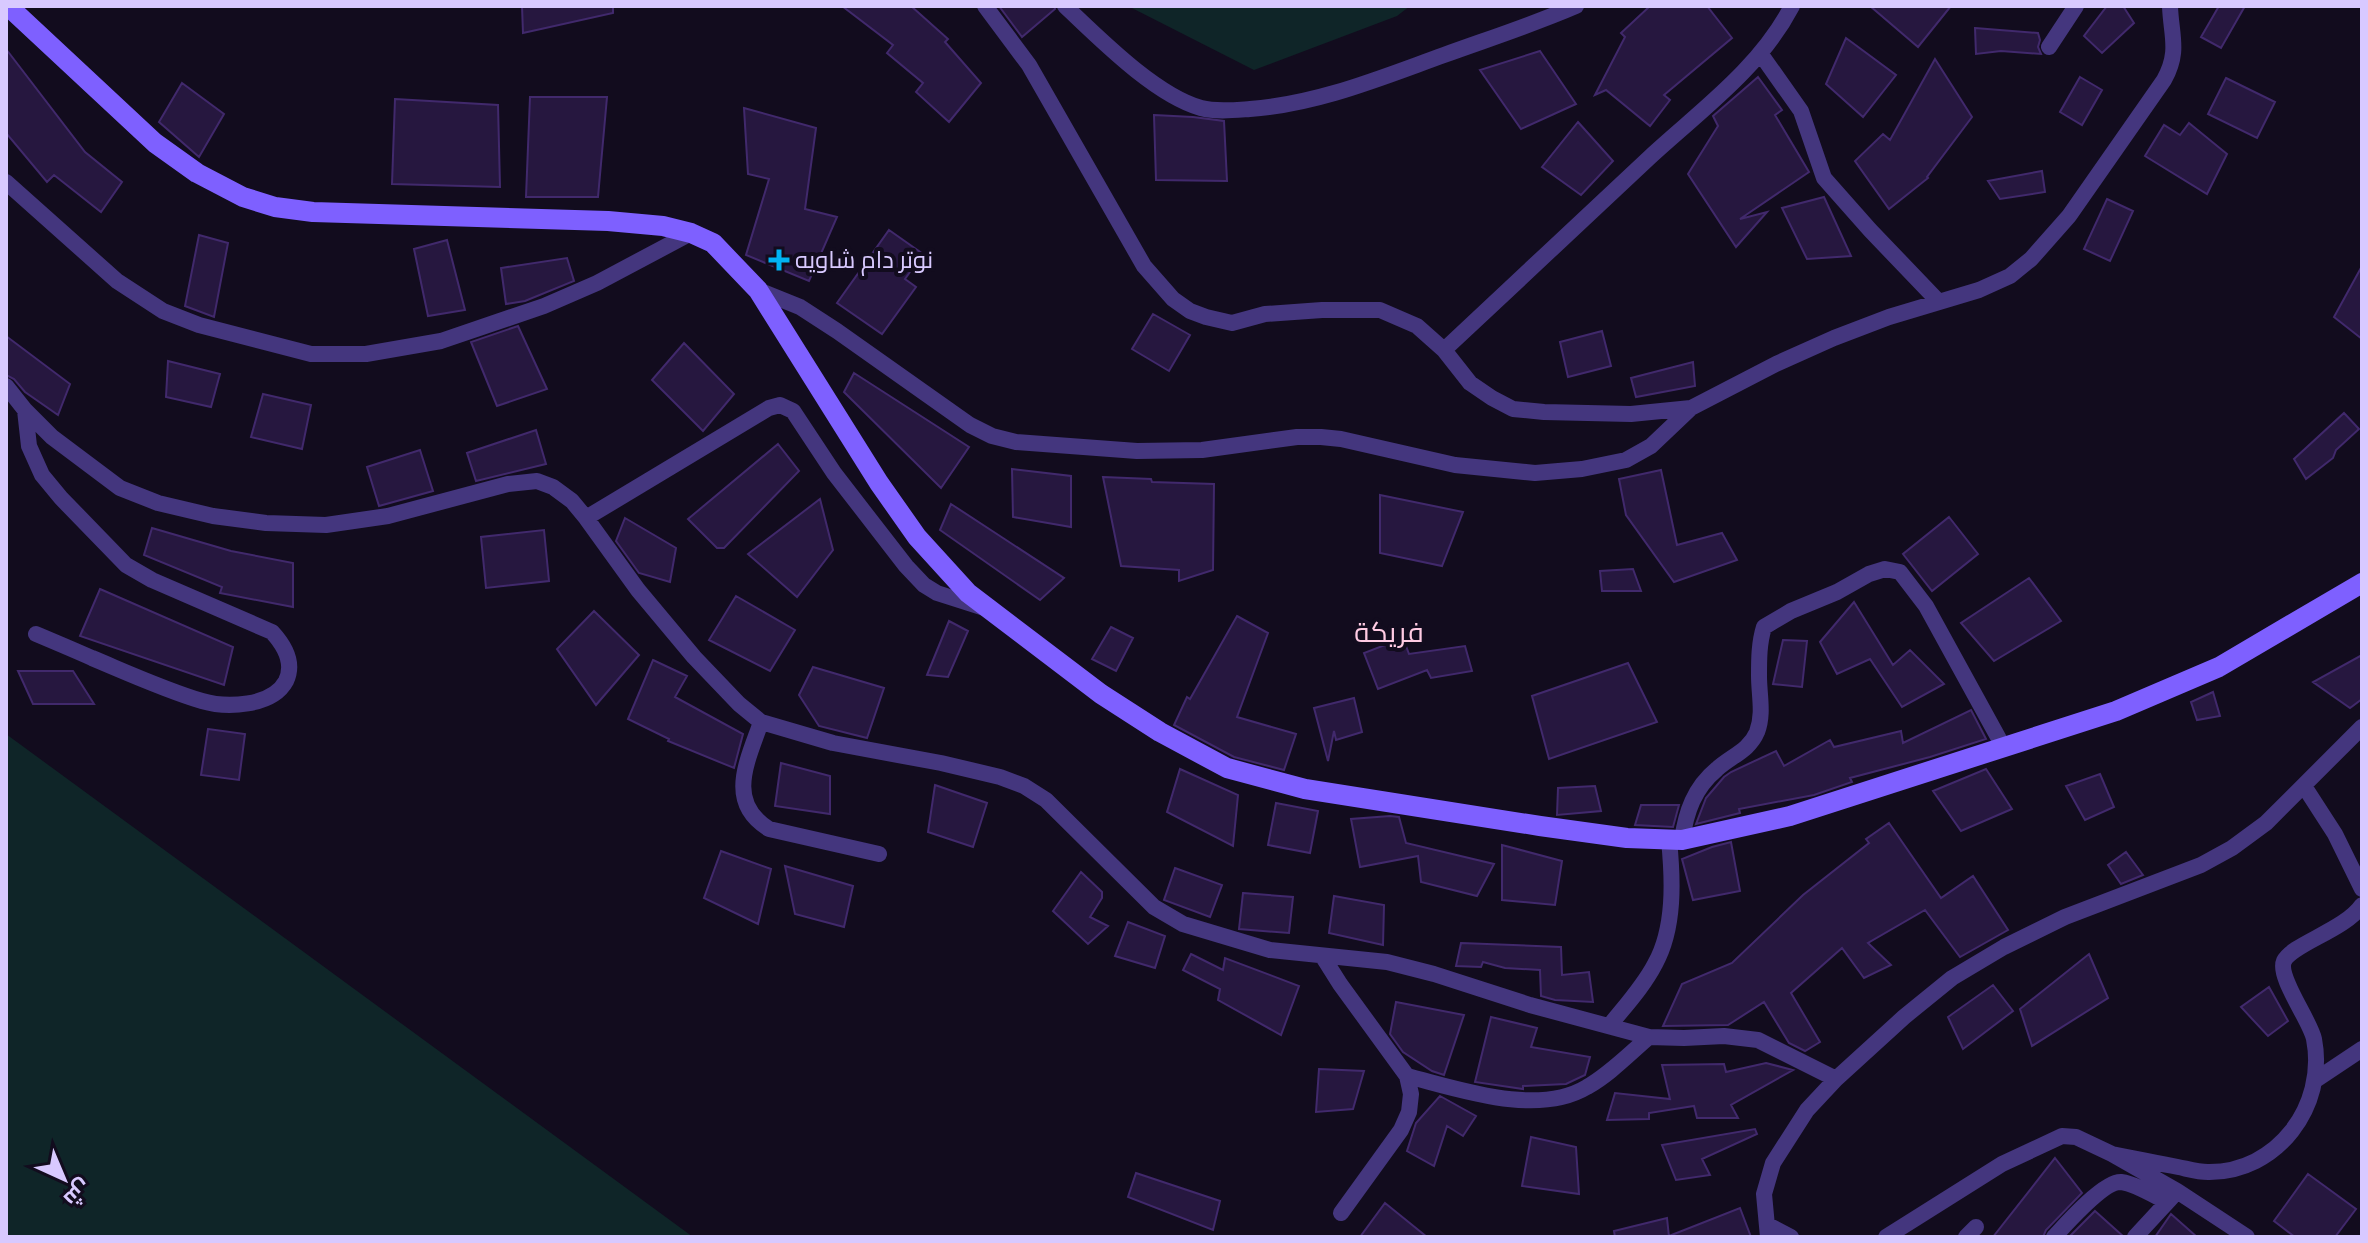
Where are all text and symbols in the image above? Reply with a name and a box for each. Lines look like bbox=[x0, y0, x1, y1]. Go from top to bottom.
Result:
place label: نوتر دام شاويه bbox=[795, 246, 933, 276]
marker: نوتر دام شاويه bbox=[770, 251, 788, 269]
district label: فريكة bbox=[1354, 616, 1424, 648]
north arrow bbox=[24, 1139, 104, 1219]
text: ش bbox=[58, 1174, 97, 1213]

